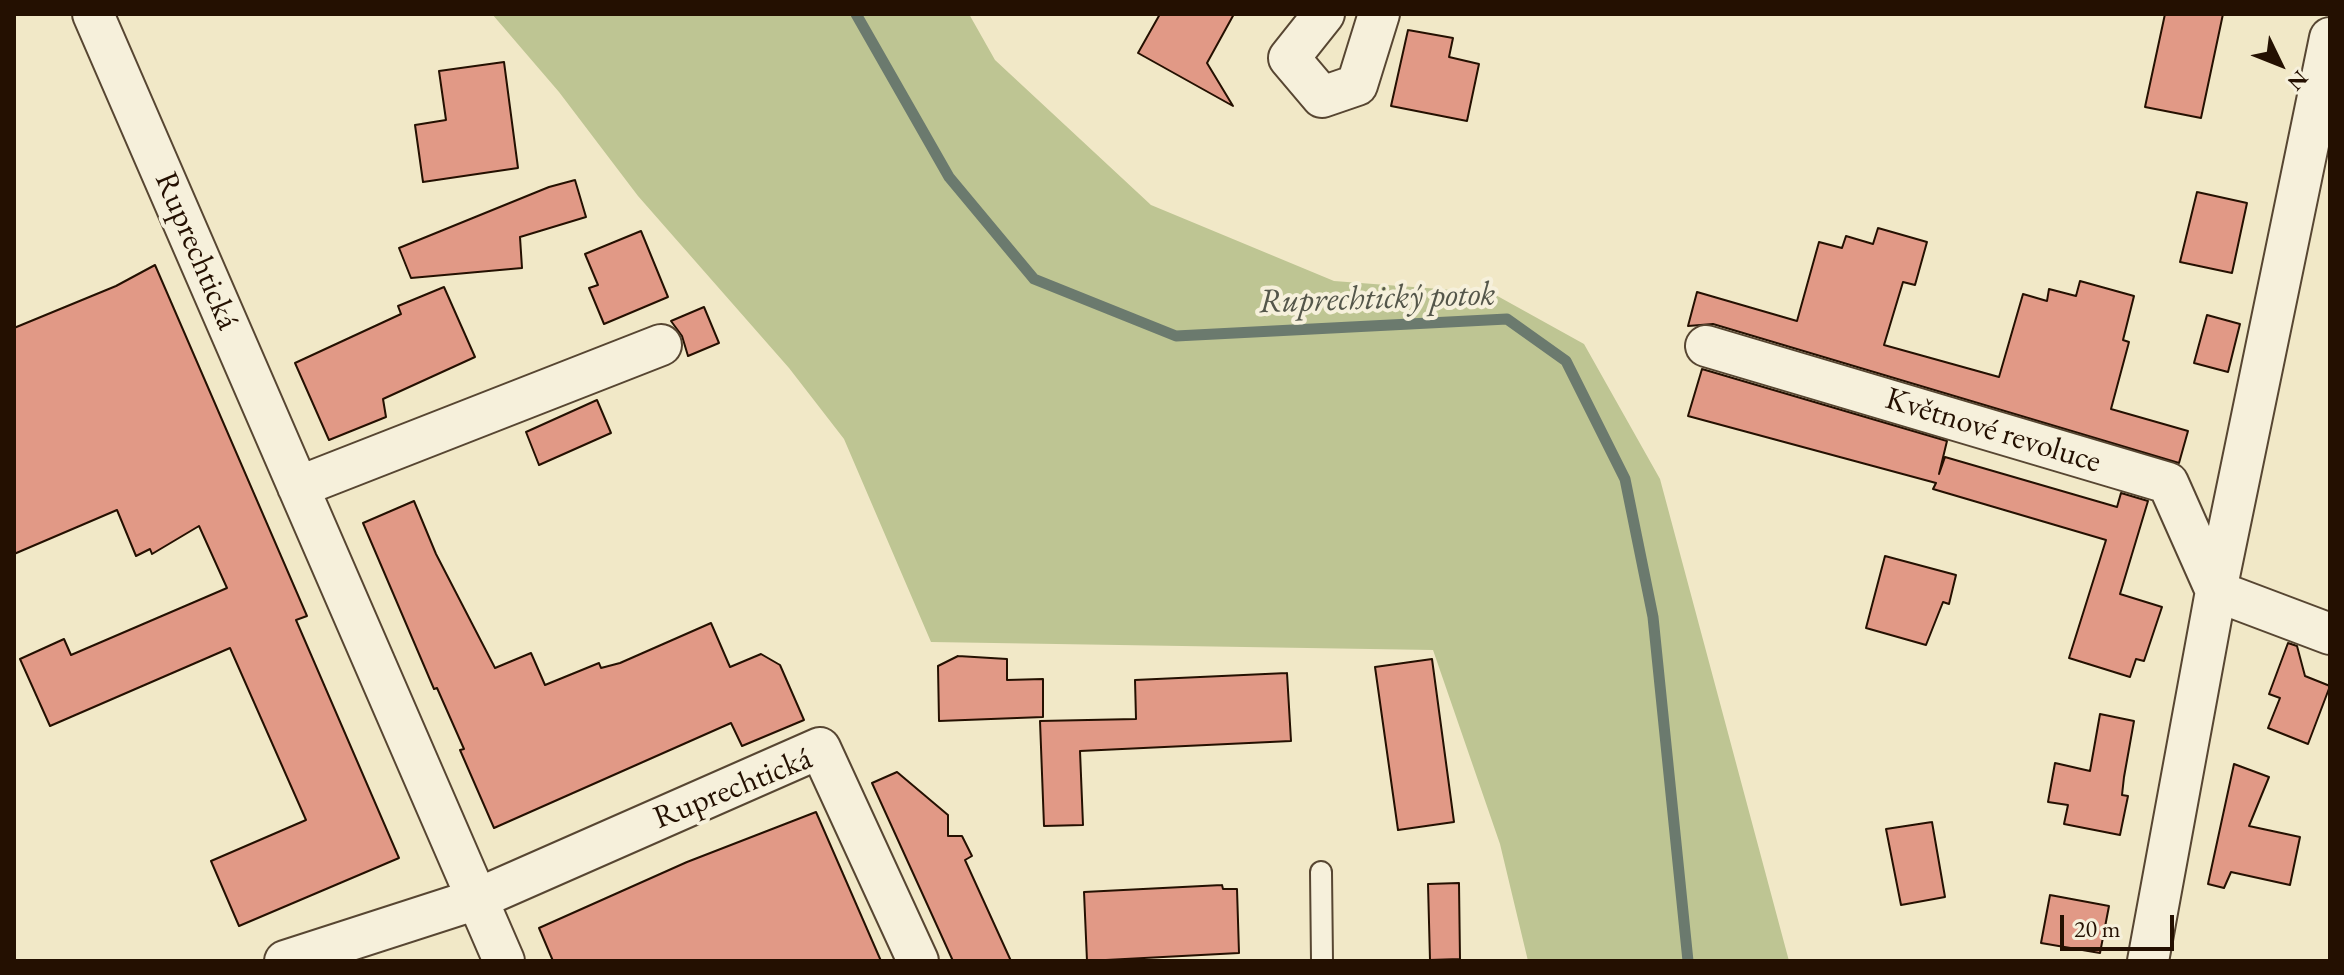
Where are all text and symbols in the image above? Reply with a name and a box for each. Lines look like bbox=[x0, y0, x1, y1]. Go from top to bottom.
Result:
north arrow bbox=[2240, 24, 2320, 104]
text: N bbox=[2281, 64, 2315, 97]
street label: Ruprechtická bbox=[146, 166, 246, 336]
water label: Ruprechtický potok bbox=[1258, 274, 1496, 324]
street label: Květnové revoluce bbox=[1881, 380, 2105, 482]
street label: Ruprechtická bbox=[648, 740, 818, 838]
scale bar bbox=[2064, 899, 2178, 949]
text: 20 m bbox=[2074, 913, 2121, 944]

